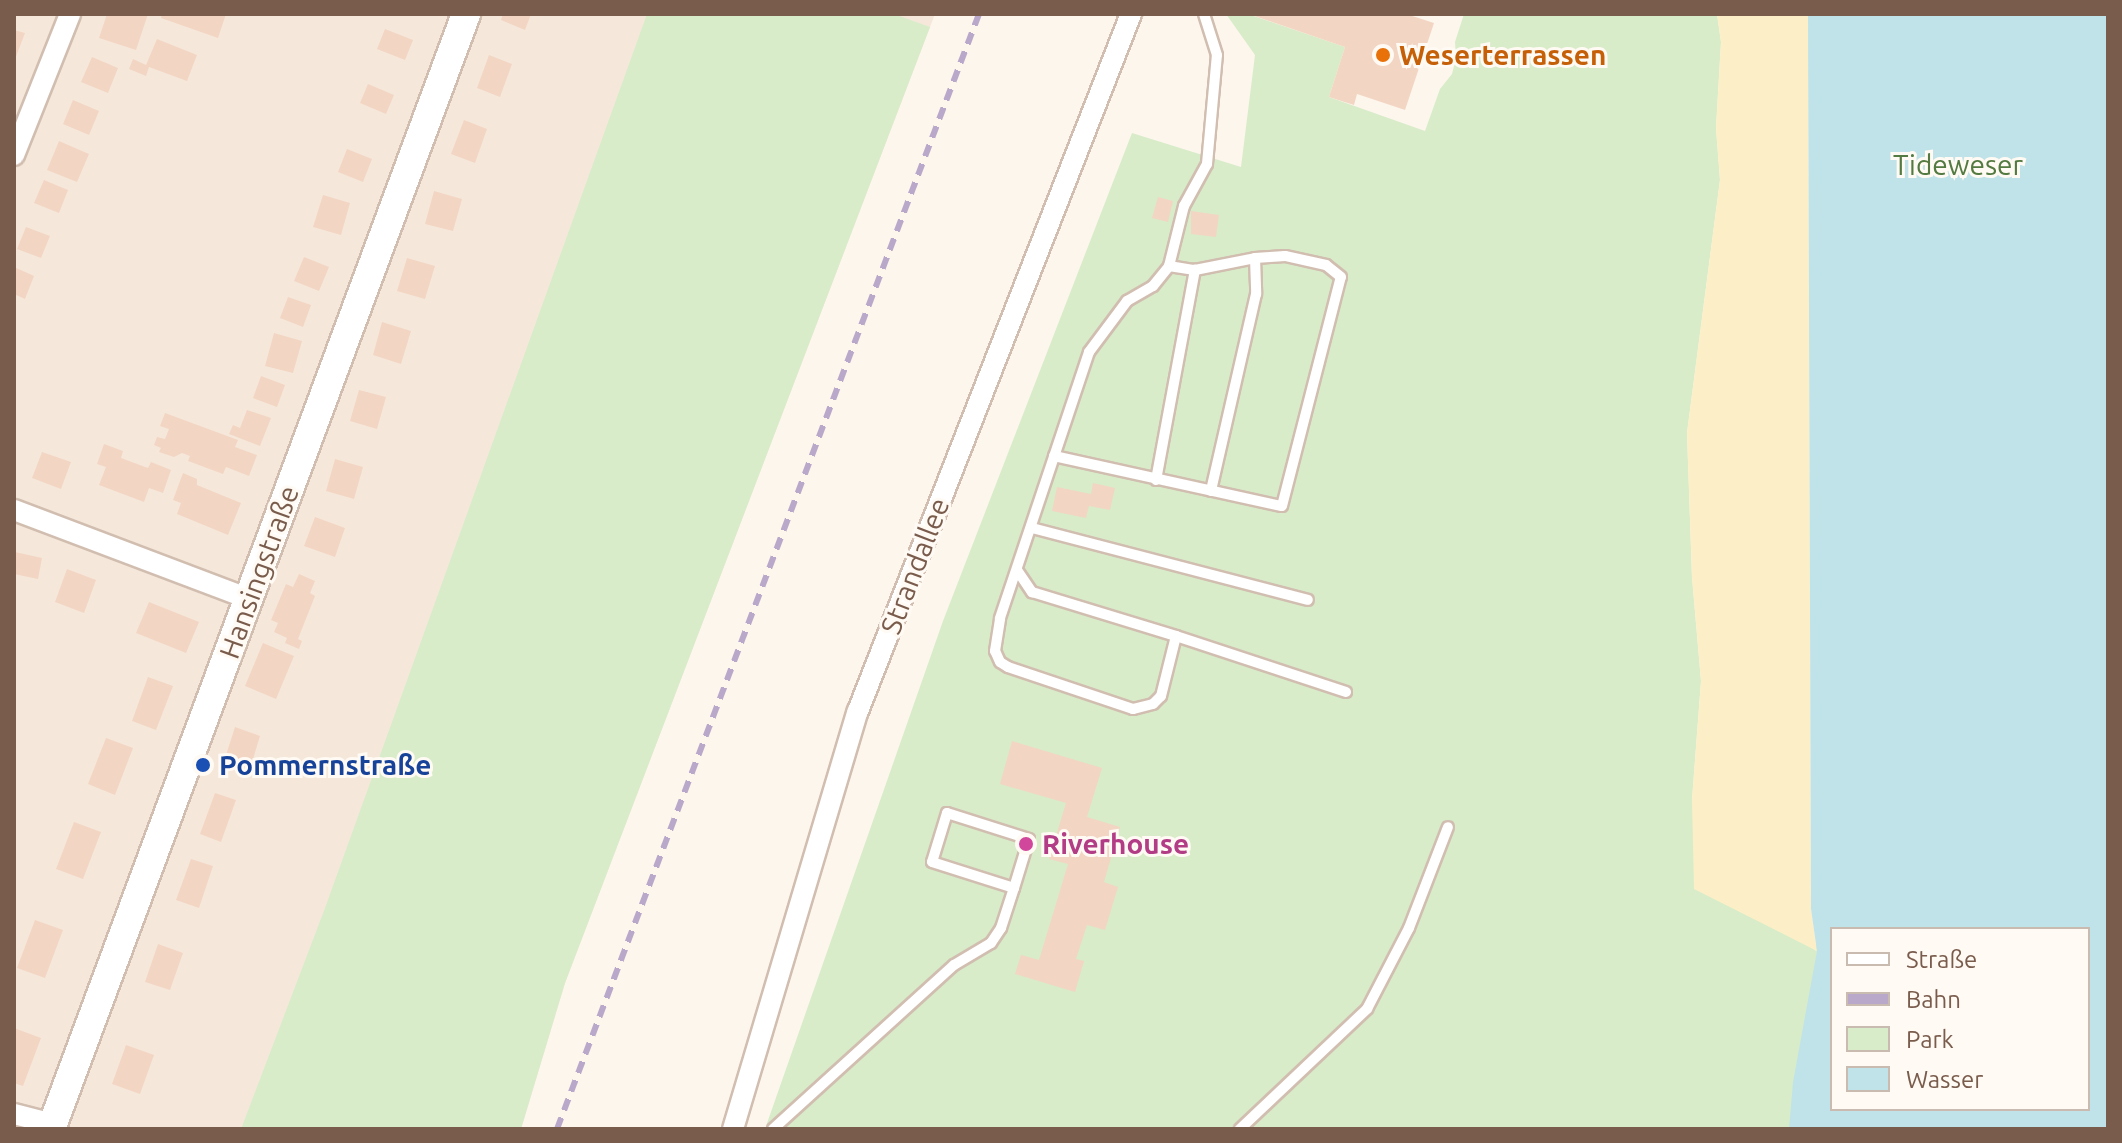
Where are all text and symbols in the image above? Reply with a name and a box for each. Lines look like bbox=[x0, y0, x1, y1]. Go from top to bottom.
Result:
place label: Weserterrassen bbox=[1399, 38, 1606, 72]
marker: Weserterrassen bbox=[1374, 46, 1392, 64]
park label: Tideweser bbox=[1893, 148, 2023, 182]
street label: Hansingstraße bbox=[212, 481, 306, 663]
street label: Strandallee bbox=[874, 493, 956, 639]
place label: Pommernstraße bbox=[219, 748, 431, 782]
marker: Pommernstraße bbox=[194, 756, 212, 774]
place label: Riverhouse bbox=[1042, 827, 1189, 861]
marker: Riverhouse bbox=[1017, 835, 1035, 853]
legend bbox=[1830, 927, 2090, 1111]
text: Straße bbox=[1906, 946, 1977, 973]
text: Bahn bbox=[1906, 986, 1961, 1013]
text: Park bbox=[1906, 1026, 1954, 1053]
text: Wasser bbox=[1906, 1066, 1983, 1093]

